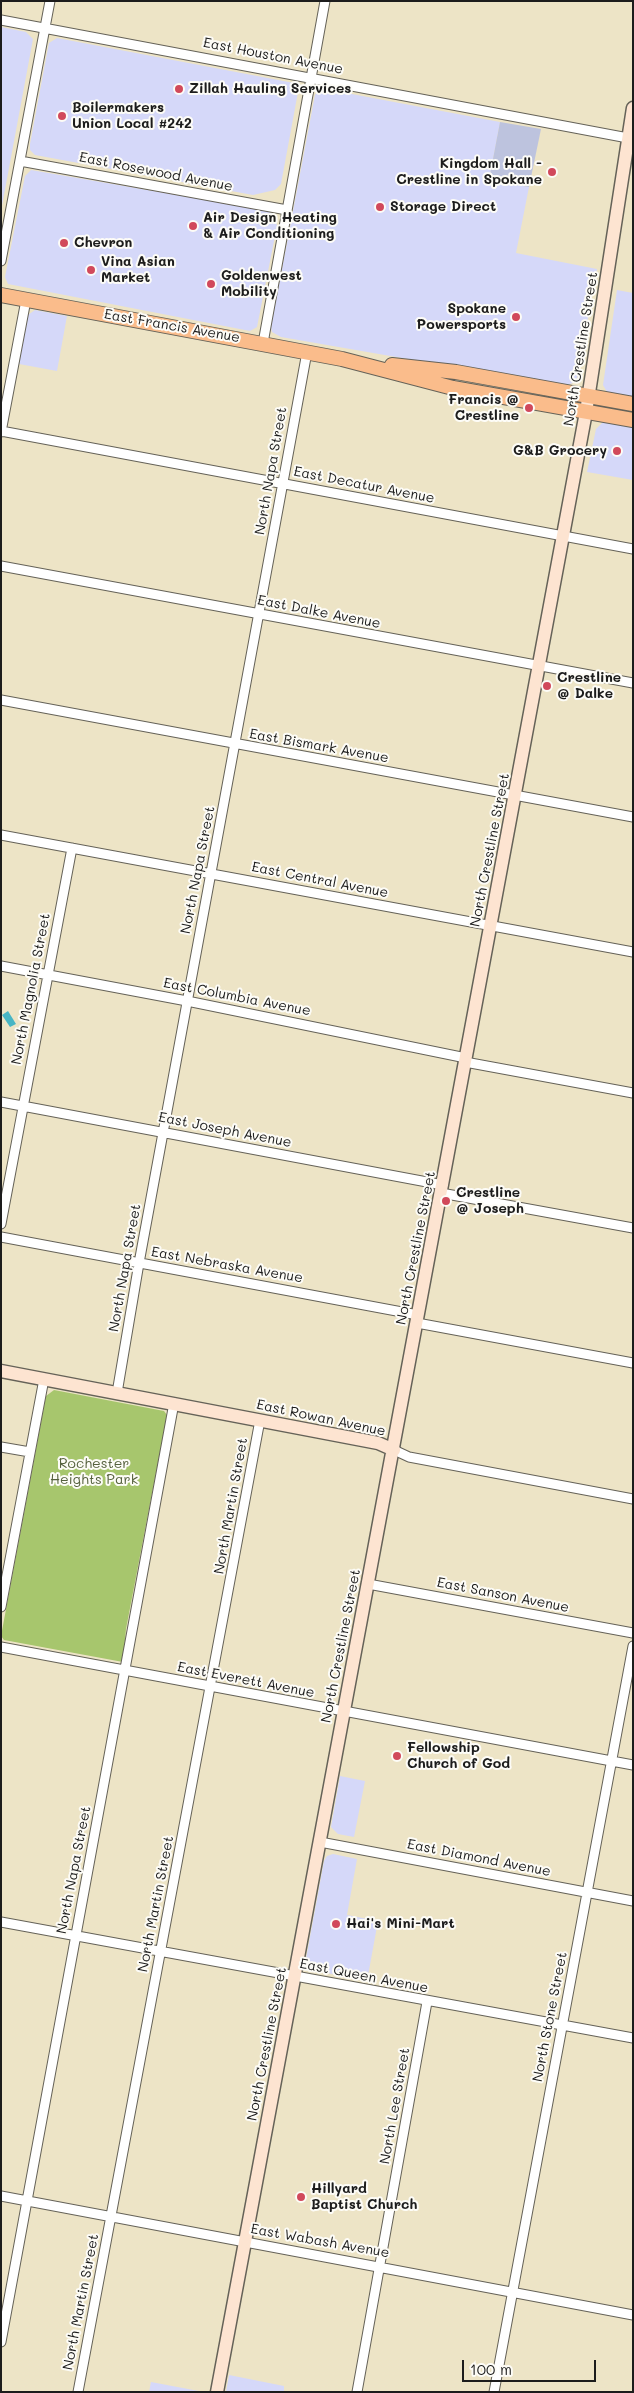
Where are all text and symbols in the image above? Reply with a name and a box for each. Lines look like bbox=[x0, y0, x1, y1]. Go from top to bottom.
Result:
street label: East Houston Avenue bbox=[202, 34, 344, 78]
place label: Zillah Hauling Services bbox=[189, 81, 351, 97]
marker: Zillah Hauling Services bbox=[173, 83, 185, 95]
place label: Boilermakers Union Local #242 bbox=[72, 100, 192, 132]
marker: Boilermakers Union Local #242 bbox=[56, 110, 68, 122]
street label: East Rosewood Avenue bbox=[78, 149, 234, 195]
place label: Kingdom Hall - Crestline in Spokane bbox=[396, 156, 542, 188]
marker: Kingdom Hall - Crestline in Spokane bbox=[546, 166, 558, 178]
place label: Storage Direct bbox=[390, 199, 496, 215]
marker: Storage Direct bbox=[374, 201, 386, 213]
place label: Air Design Heating & Air Conditioning bbox=[203, 210, 337, 242]
marker: Air Design Heating & Air Conditioning bbox=[187, 220, 199, 232]
place label: Chevron bbox=[74, 235, 132, 251]
marker: Chevron bbox=[58, 237, 70, 249]
place label: Vina Asian Market bbox=[101, 254, 175, 286]
marker: Vina Asian Market bbox=[85, 264, 97, 276]
place label: Goldenwest Mobility bbox=[221, 268, 302, 300]
street label: North Crestline Street bbox=[560, 271, 602, 427]
marker: Goldenwest Mobility bbox=[205, 278, 217, 290]
place label: Spokane Powersports bbox=[417, 301, 506, 334]
street label: East Francis Avenue bbox=[103, 306, 241, 346]
marker: Spokane Powersports bbox=[510, 311, 522, 323]
place label: Francis @ Crestline bbox=[448, 392, 519, 424]
marker: Francis @ Crestline bbox=[523, 402, 535, 414]
street label: North Napa Street bbox=[251, 406, 291, 536]
place label: G&B Grocery bbox=[513, 443, 607, 459]
marker: G&B Grocery bbox=[611, 445, 623, 457]
street label: East Decatur Avenue bbox=[292, 463, 436, 507]
street label: East Dalke Avenue bbox=[256, 592, 382, 632]
place label: Crestline @ Dalke bbox=[557, 670, 621, 702]
marker: Crestline @ Dalke bbox=[541, 680, 553, 692]
street label: East Bismark Avenue bbox=[248, 725, 390, 767]
street label: North Crestline Street bbox=[467, 772, 513, 928]
street label: North Napa Street bbox=[177, 805, 219, 935]
street label: East Central Avenue bbox=[250, 858, 390, 902]
street label: North Magnolia Street bbox=[8, 912, 54, 1066]
street label: East Columbia Avenue bbox=[162, 974, 312, 1020]
street label: East Joseph Avenue bbox=[157, 1109, 293, 1151]
street label: North Crestline Street bbox=[393, 1170, 439, 1326]
place label: Crestline @ Joseph bbox=[456, 1185, 524, 1218]
marker: Crestline @ Joseph bbox=[440, 1195, 452, 1207]
street label: North Napa Street bbox=[105, 1203, 145, 1333]
street label: East Nebraska Avenue bbox=[150, 1243, 304, 1287]
street label: East Rowan Avenue bbox=[255, 1396, 387, 1440]
street label: North Martin Street bbox=[211, 1436, 251, 1576]
park label: Rochester Heights Park bbox=[50, 1456, 138, 1488]
street label: North Crestline Street bbox=[318, 1568, 364, 1724]
street label: East Sanson Avenue bbox=[435, 1574, 571, 1616]
street label: East Everett Avenue bbox=[176, 1658, 316, 1702]
place label: Fellowship Church of God bbox=[407, 1740, 510, 1772]
marker: Fellowship Church of God bbox=[391, 1750, 403, 1762]
street label: North Napa Street bbox=[53, 1805, 95, 1935]
street label: North Martin Street bbox=[135, 1834, 177, 1974]
street label: East Diamond Avenue bbox=[406, 1836, 552, 1880]
place label: Hai's Mini-Mart bbox=[346, 1916, 455, 1932]
marker: Hai's Mini-Mart bbox=[330, 1918, 342, 1930]
street label: North Stone Street bbox=[529, 1951, 571, 2083]
street label: East Queen Avenue bbox=[298, 1955, 430, 1997]
street label: North Crestline Street bbox=[244, 1966, 290, 2122]
street label: North Lee Street bbox=[376, 2046, 414, 2166]
place label: Hillyard Baptist Church bbox=[311, 2181, 417, 2214]
marker: Hillyard Baptist Church bbox=[295, 2191, 307, 2203]
street label: East Wabash Avenue bbox=[249, 2221, 391, 2261]
street label: North Martin Street bbox=[60, 2232, 102, 2372]
scale bar bbox=[464, 2350, 598, 2382]
text: 100 m bbox=[470, 2359, 512, 2379]

